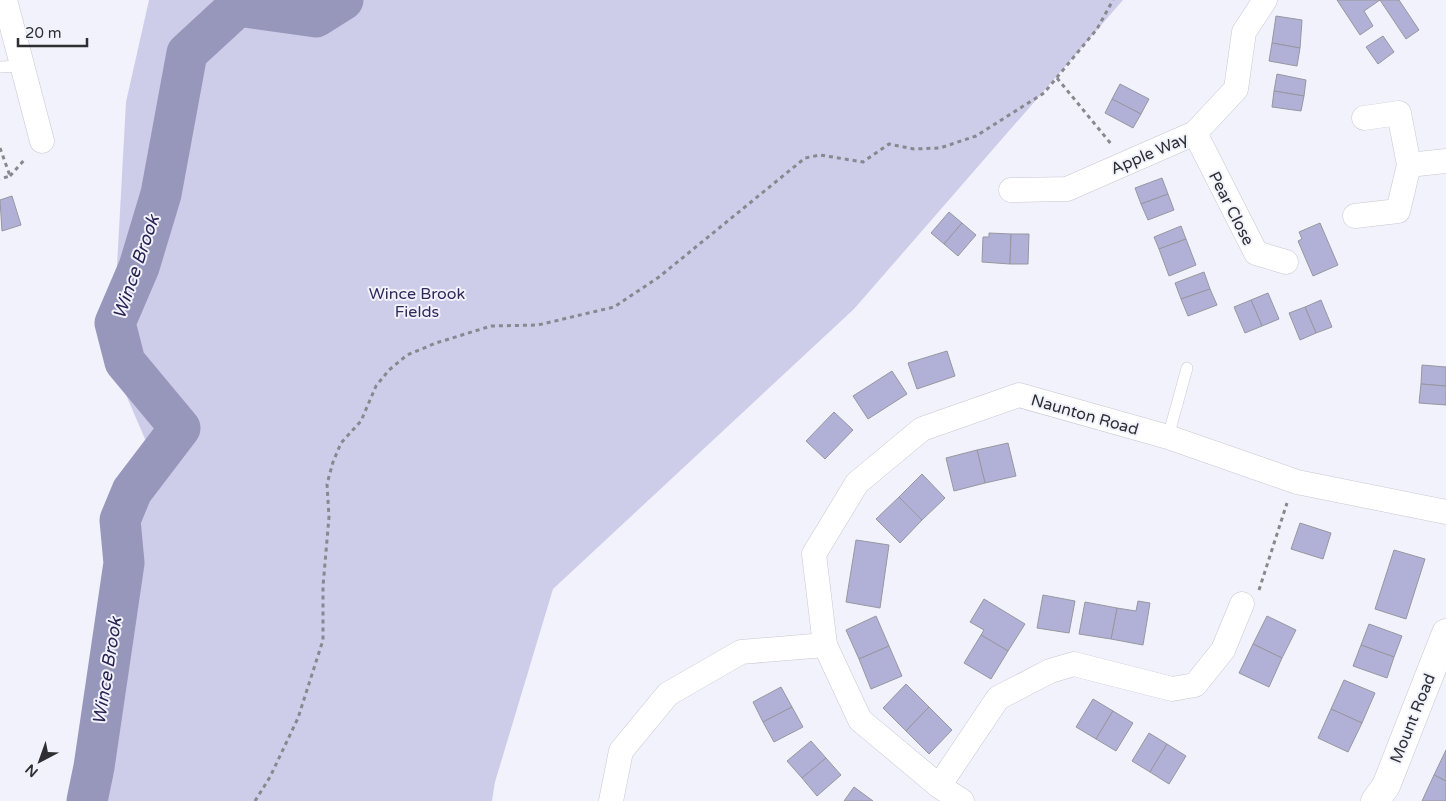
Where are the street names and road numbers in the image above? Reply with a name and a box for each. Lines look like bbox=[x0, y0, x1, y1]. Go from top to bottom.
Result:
street label: Apple Way bbox=[1108, 128, 1192, 179]
street label: Pear Close bbox=[1204, 168, 1258, 249]
street label: Naunton Road bbox=[1029, 390, 1141, 440]
street label: Mount Road bbox=[1386, 671, 1440, 766]

